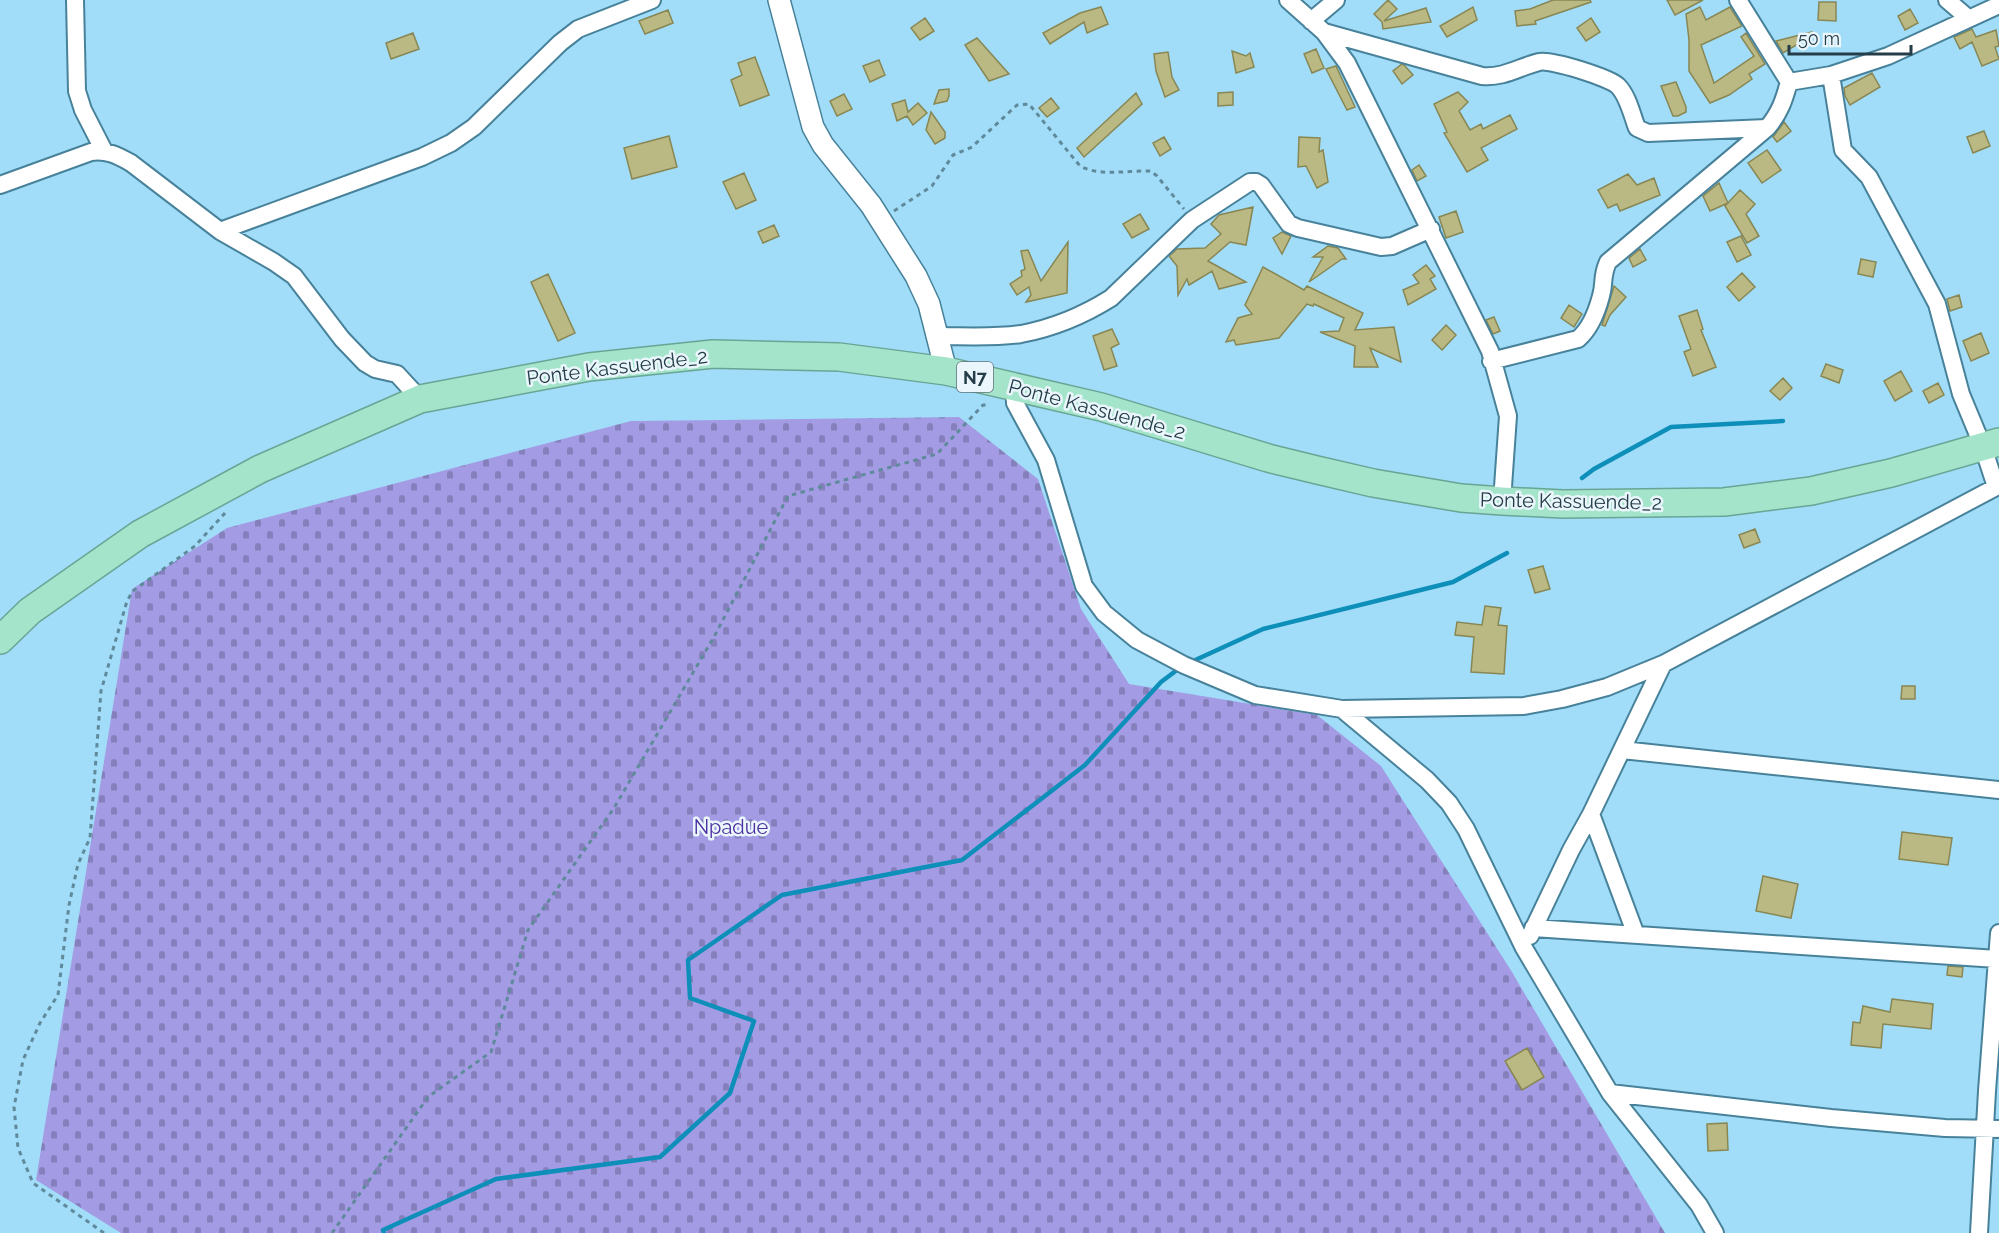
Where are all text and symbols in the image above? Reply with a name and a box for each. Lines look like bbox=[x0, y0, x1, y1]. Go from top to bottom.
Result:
scale bar bbox=[1789, 18, 1910, 56]
text: 50 m bbox=[1798, 28, 1840, 49]
street label: Ponte Kassuende_2 bbox=[525, 344, 709, 390]
road number: N7 bbox=[957, 362, 993, 392]
street label: Ponte Kassuende_2 bbox=[1006, 374, 1188, 444]
street label: Ponte Kassuende_2 bbox=[1480, 487, 1662, 515]
park label: Npadue bbox=[694, 815, 769, 839]

